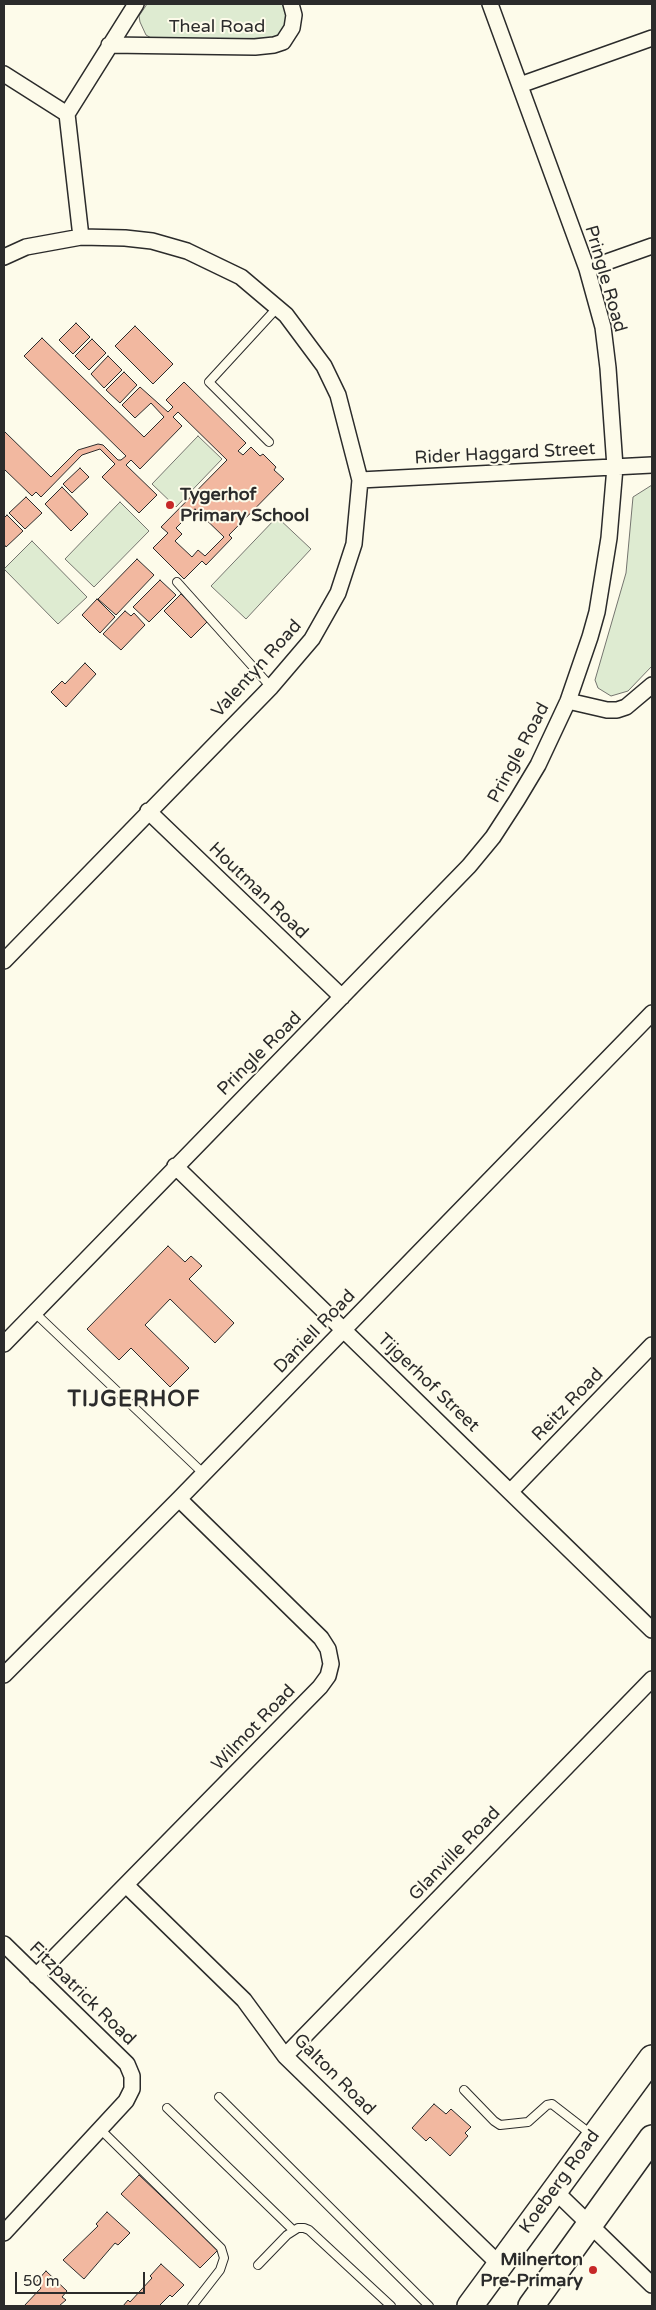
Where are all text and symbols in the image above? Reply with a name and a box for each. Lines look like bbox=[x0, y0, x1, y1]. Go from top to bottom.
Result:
street label: Theal Road bbox=[169, 16, 265, 38]
street label: Pringle Road bbox=[579, 223, 631, 335]
street label: Rider Haggard Street bbox=[414, 438, 596, 470]
place label: Tygerhof Primary School bbox=[180, 484, 309, 526]
marker: Tygerhof Primary School bbox=[164, 499, 176, 511]
street label: Valentyn Road bbox=[207, 616, 307, 722]
street label: Pringle Road bbox=[484, 699, 554, 807]
street label: Houtman Road bbox=[204, 838, 312, 944]
street label: Pringle Road bbox=[213, 1007, 307, 1101]
street label: Daniell Road bbox=[270, 1286, 360, 1378]
street label: Tijgerhof Street bbox=[373, 1329, 483, 1437]
street label: Reitz Road bbox=[528, 1364, 608, 1446]
district label: TIJGERHOF bbox=[66, 1387, 202, 1413]
street label: Wilmot Road bbox=[208, 1681, 300, 1775]
street label: Glanville Road bbox=[405, 1803, 505, 1905]
street label: Fitzpatrick Road bbox=[24, 1938, 140, 2050]
street label: Galton Road bbox=[289, 2030, 379, 2120]
street label: Koeberg Road bbox=[515, 2126, 605, 2238]
place label: Milnerton Pre-Primary bbox=[480, 2249, 583, 2292]
scale bar bbox=[18, 2262, 148, 2294]
marker: Milnerton Pre-Primary bbox=[587, 2264, 599, 2276]
text: 50 m bbox=[23, 2272, 60, 2290]

